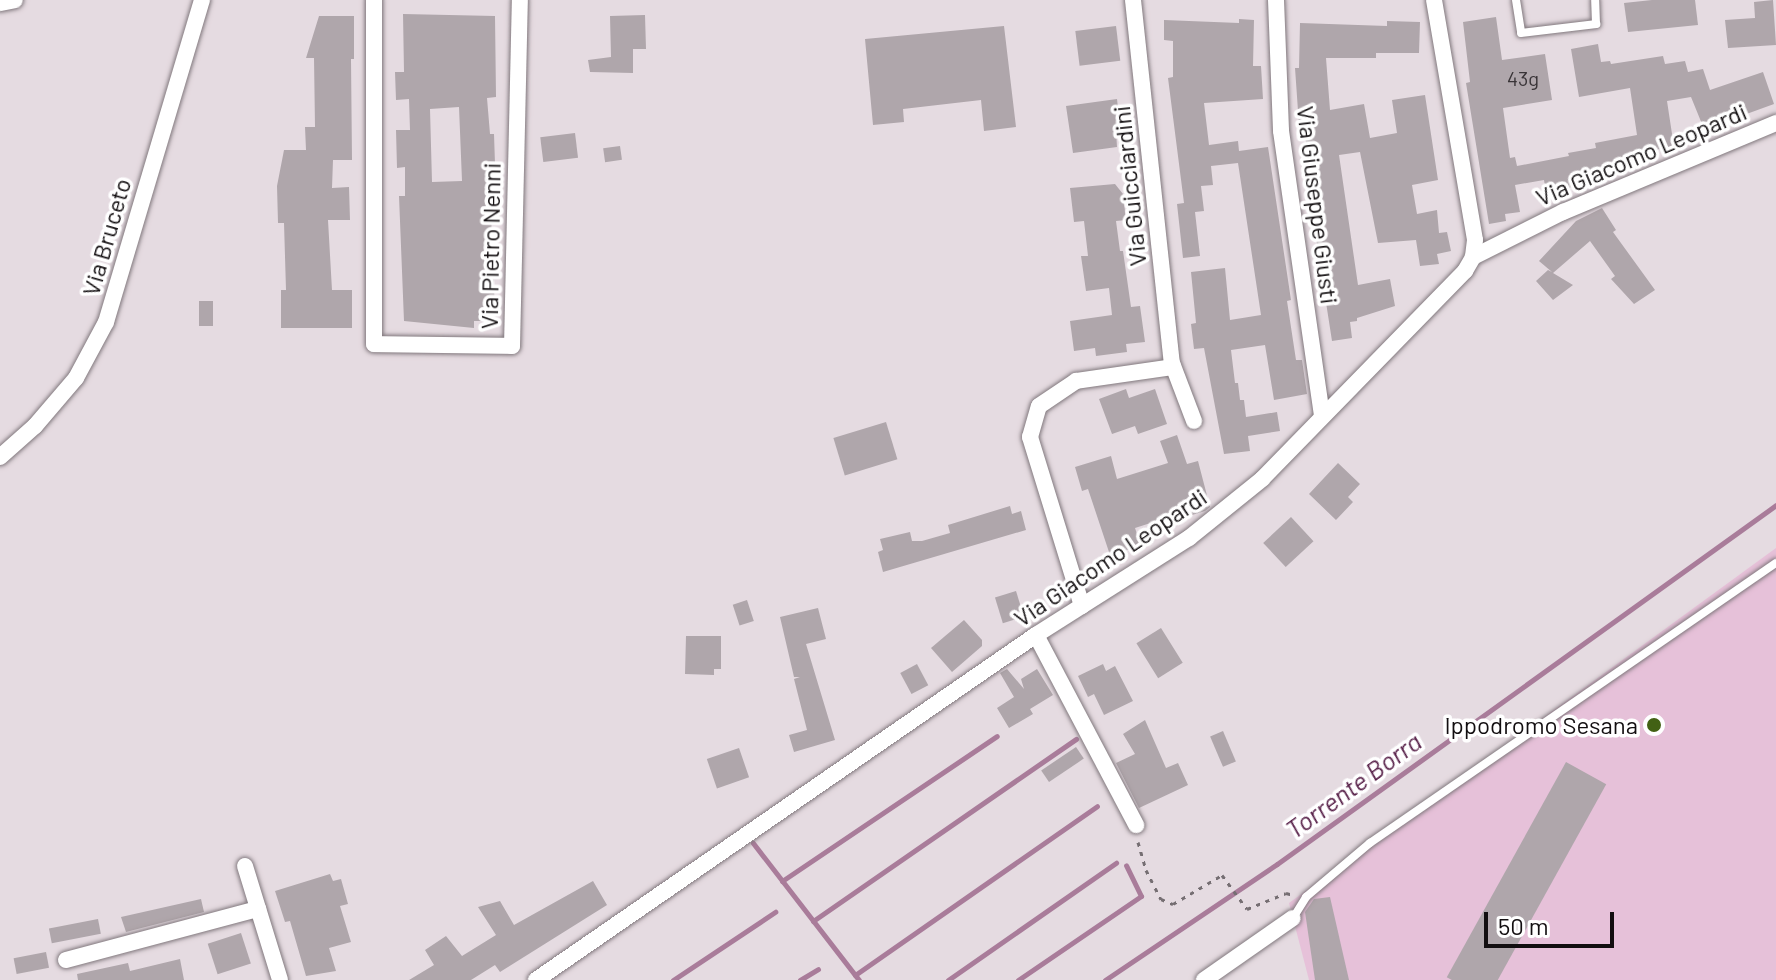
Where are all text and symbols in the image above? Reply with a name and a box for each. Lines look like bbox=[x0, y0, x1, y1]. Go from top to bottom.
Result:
house number: 43g bbox=[1507, 66, 1539, 90]
street label: Via Giacomo Leopardi bbox=[1531, 97, 1751, 211]
street label: Via Guicciardini bbox=[1106, 104, 1152, 268]
street label: Via Giuseppe Giusti bbox=[1292, 104, 1344, 306]
street label: Via Pietro Nenni bbox=[474, 163, 506, 329]
street label: Via Bruceto bbox=[76, 175, 136, 299]
street label: Via Giacomo Leopardi bbox=[1008, 482, 1212, 632]
place label: Ippodromo Sesana bbox=[1444, 711, 1638, 739]
marker: Ippodromo Sesana bbox=[1645, 716, 1663, 734]
water label: Torrente Borra bbox=[1279, 725, 1427, 845]
scale bar bbox=[1488, 896, 1618, 946]
text: 50 m bbox=[1498, 911, 1549, 940]

